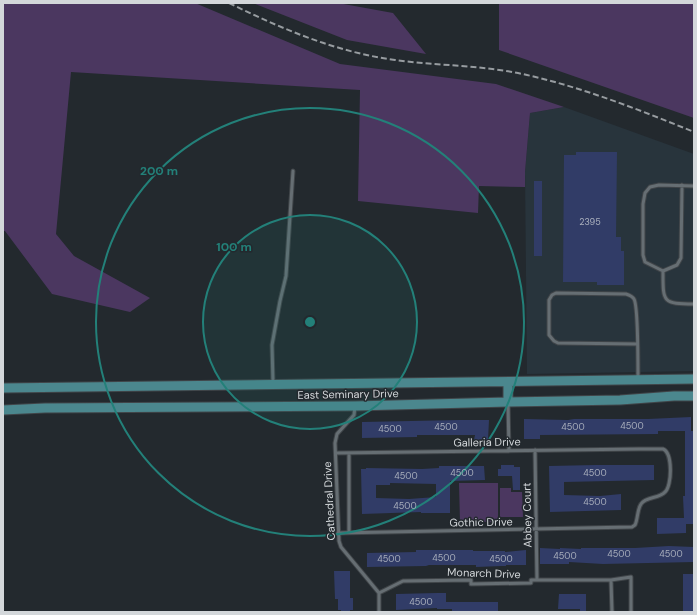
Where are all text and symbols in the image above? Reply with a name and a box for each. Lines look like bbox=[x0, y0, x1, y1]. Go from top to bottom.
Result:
text: 200 m bbox=[140, 163, 178, 179]
house number: 2395 bbox=[579, 216, 601, 228]
text: 100 m bbox=[216, 239, 252, 255]
centre of rings bbox=[303, 315, 317, 329]
street label: East Seminary Drive bbox=[297, 386, 399, 402]
house number: 4500 bbox=[620, 420, 644, 432]
house number: 4500 bbox=[434, 421, 458, 433]
house number: 4500 bbox=[561, 421, 585, 433]
house number: 4500 bbox=[378, 423, 402, 435]
street label: Galleria Drive bbox=[453, 434, 521, 450]
street label: Cathedral Drive bbox=[320, 461, 338, 541]
house number: 4500 bbox=[450, 467, 474, 479]
house number: 4500 bbox=[583, 467, 607, 479]
house number: 4500 bbox=[394, 470, 418, 482]
street label: Abbey Court bbox=[519, 482, 535, 548]
house number: 4500 bbox=[583, 496, 607, 508]
house number: 4500 bbox=[393, 500, 417, 512]
street label: Gothic Drive bbox=[449, 514, 513, 530]
house number: 4500 bbox=[607, 548, 631, 560]
house number: 4500 bbox=[659, 548, 683, 560]
house number: 4500 bbox=[553, 550, 577, 562]
house number: 4500 bbox=[432, 552, 456, 564]
house number: 4500 bbox=[377, 553, 401, 565]
house number: 4500 bbox=[489, 553, 513, 565]
street label: Monarch Drive bbox=[447, 565, 521, 581]
house number: 4500 bbox=[409, 596, 433, 608]

